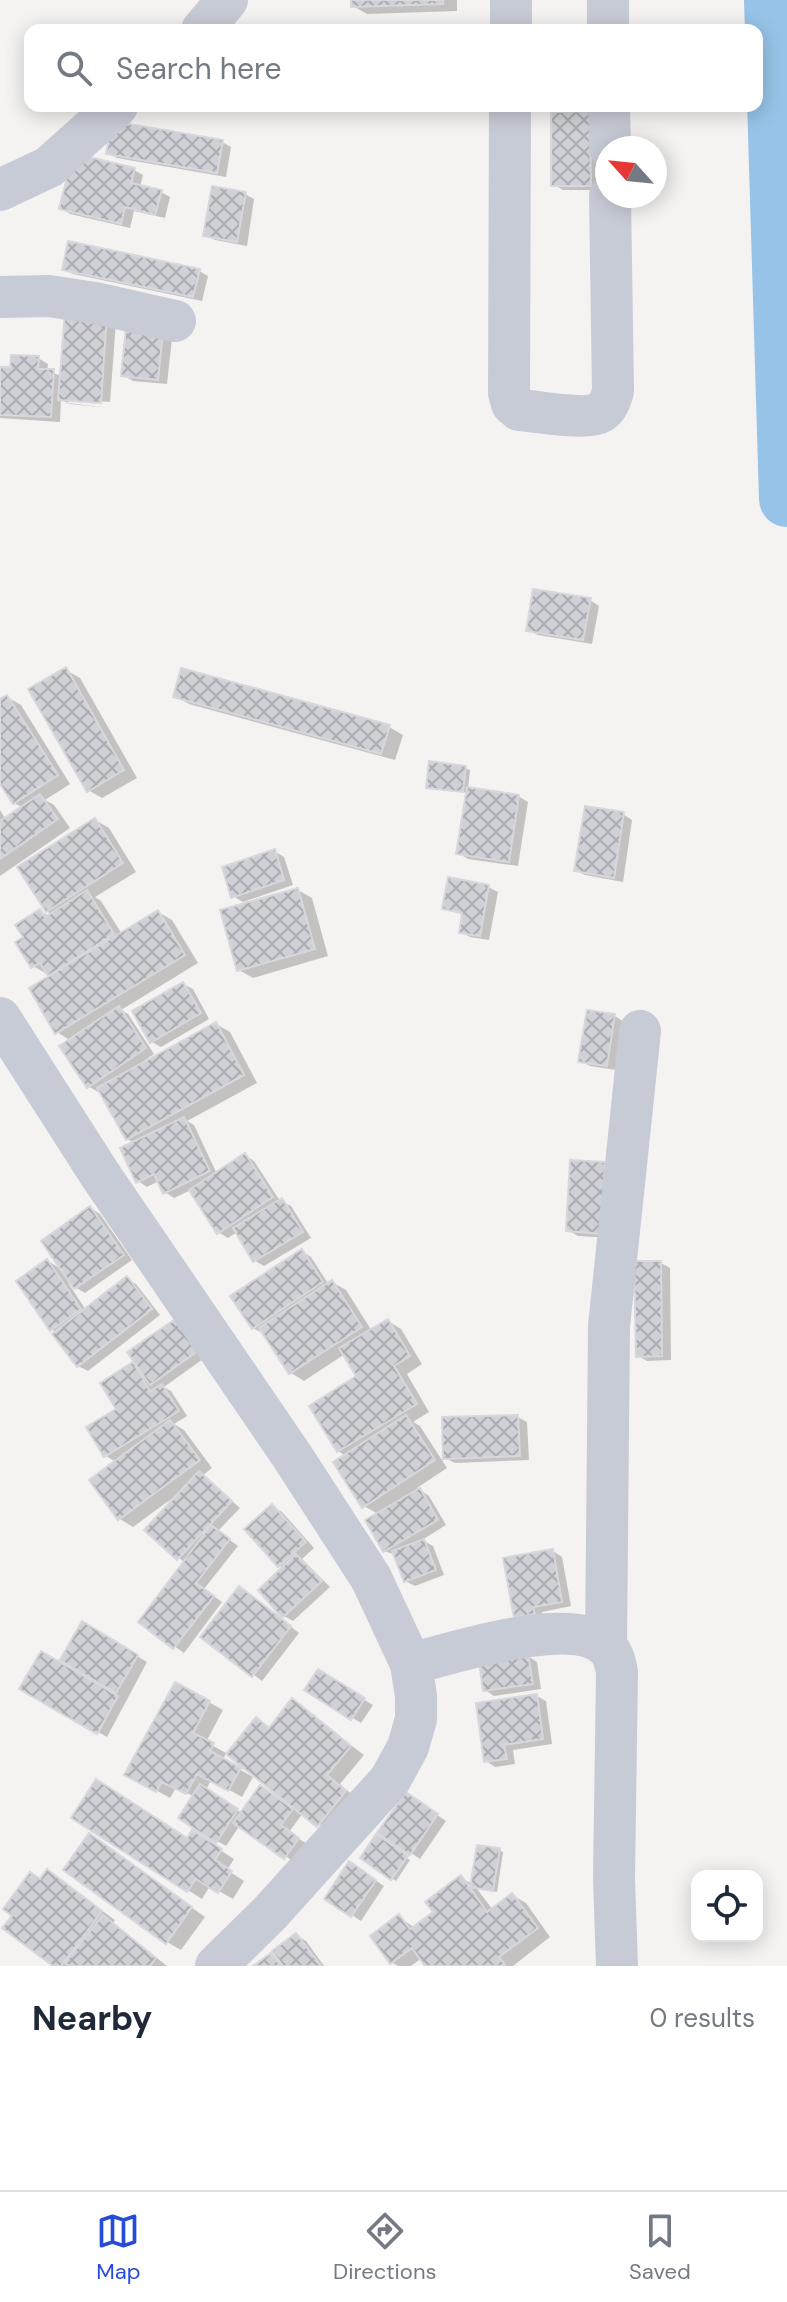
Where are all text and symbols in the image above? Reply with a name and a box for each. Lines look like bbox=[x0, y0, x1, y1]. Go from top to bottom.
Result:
search box bbox=[24, 24, 763, 112]
icon: search bbox=[52, 46, 96, 90]
text: Search here bbox=[116, 49, 282, 88]
north arrow bbox=[595, 136, 667, 208]
map controls bbox=[691, 1870, 763, 1942]
button: locate bbox=[691, 1870, 763, 1942]
text: Nearby bbox=[32, 1996, 152, 2041]
text: 0 results bbox=[649, 2001, 755, 2035]
tab: Map bbox=[96, 2209, 141, 2286]
tab: Directions bbox=[333, 2209, 437, 2286]
tab: Saved bbox=[629, 2209, 691, 2286]

